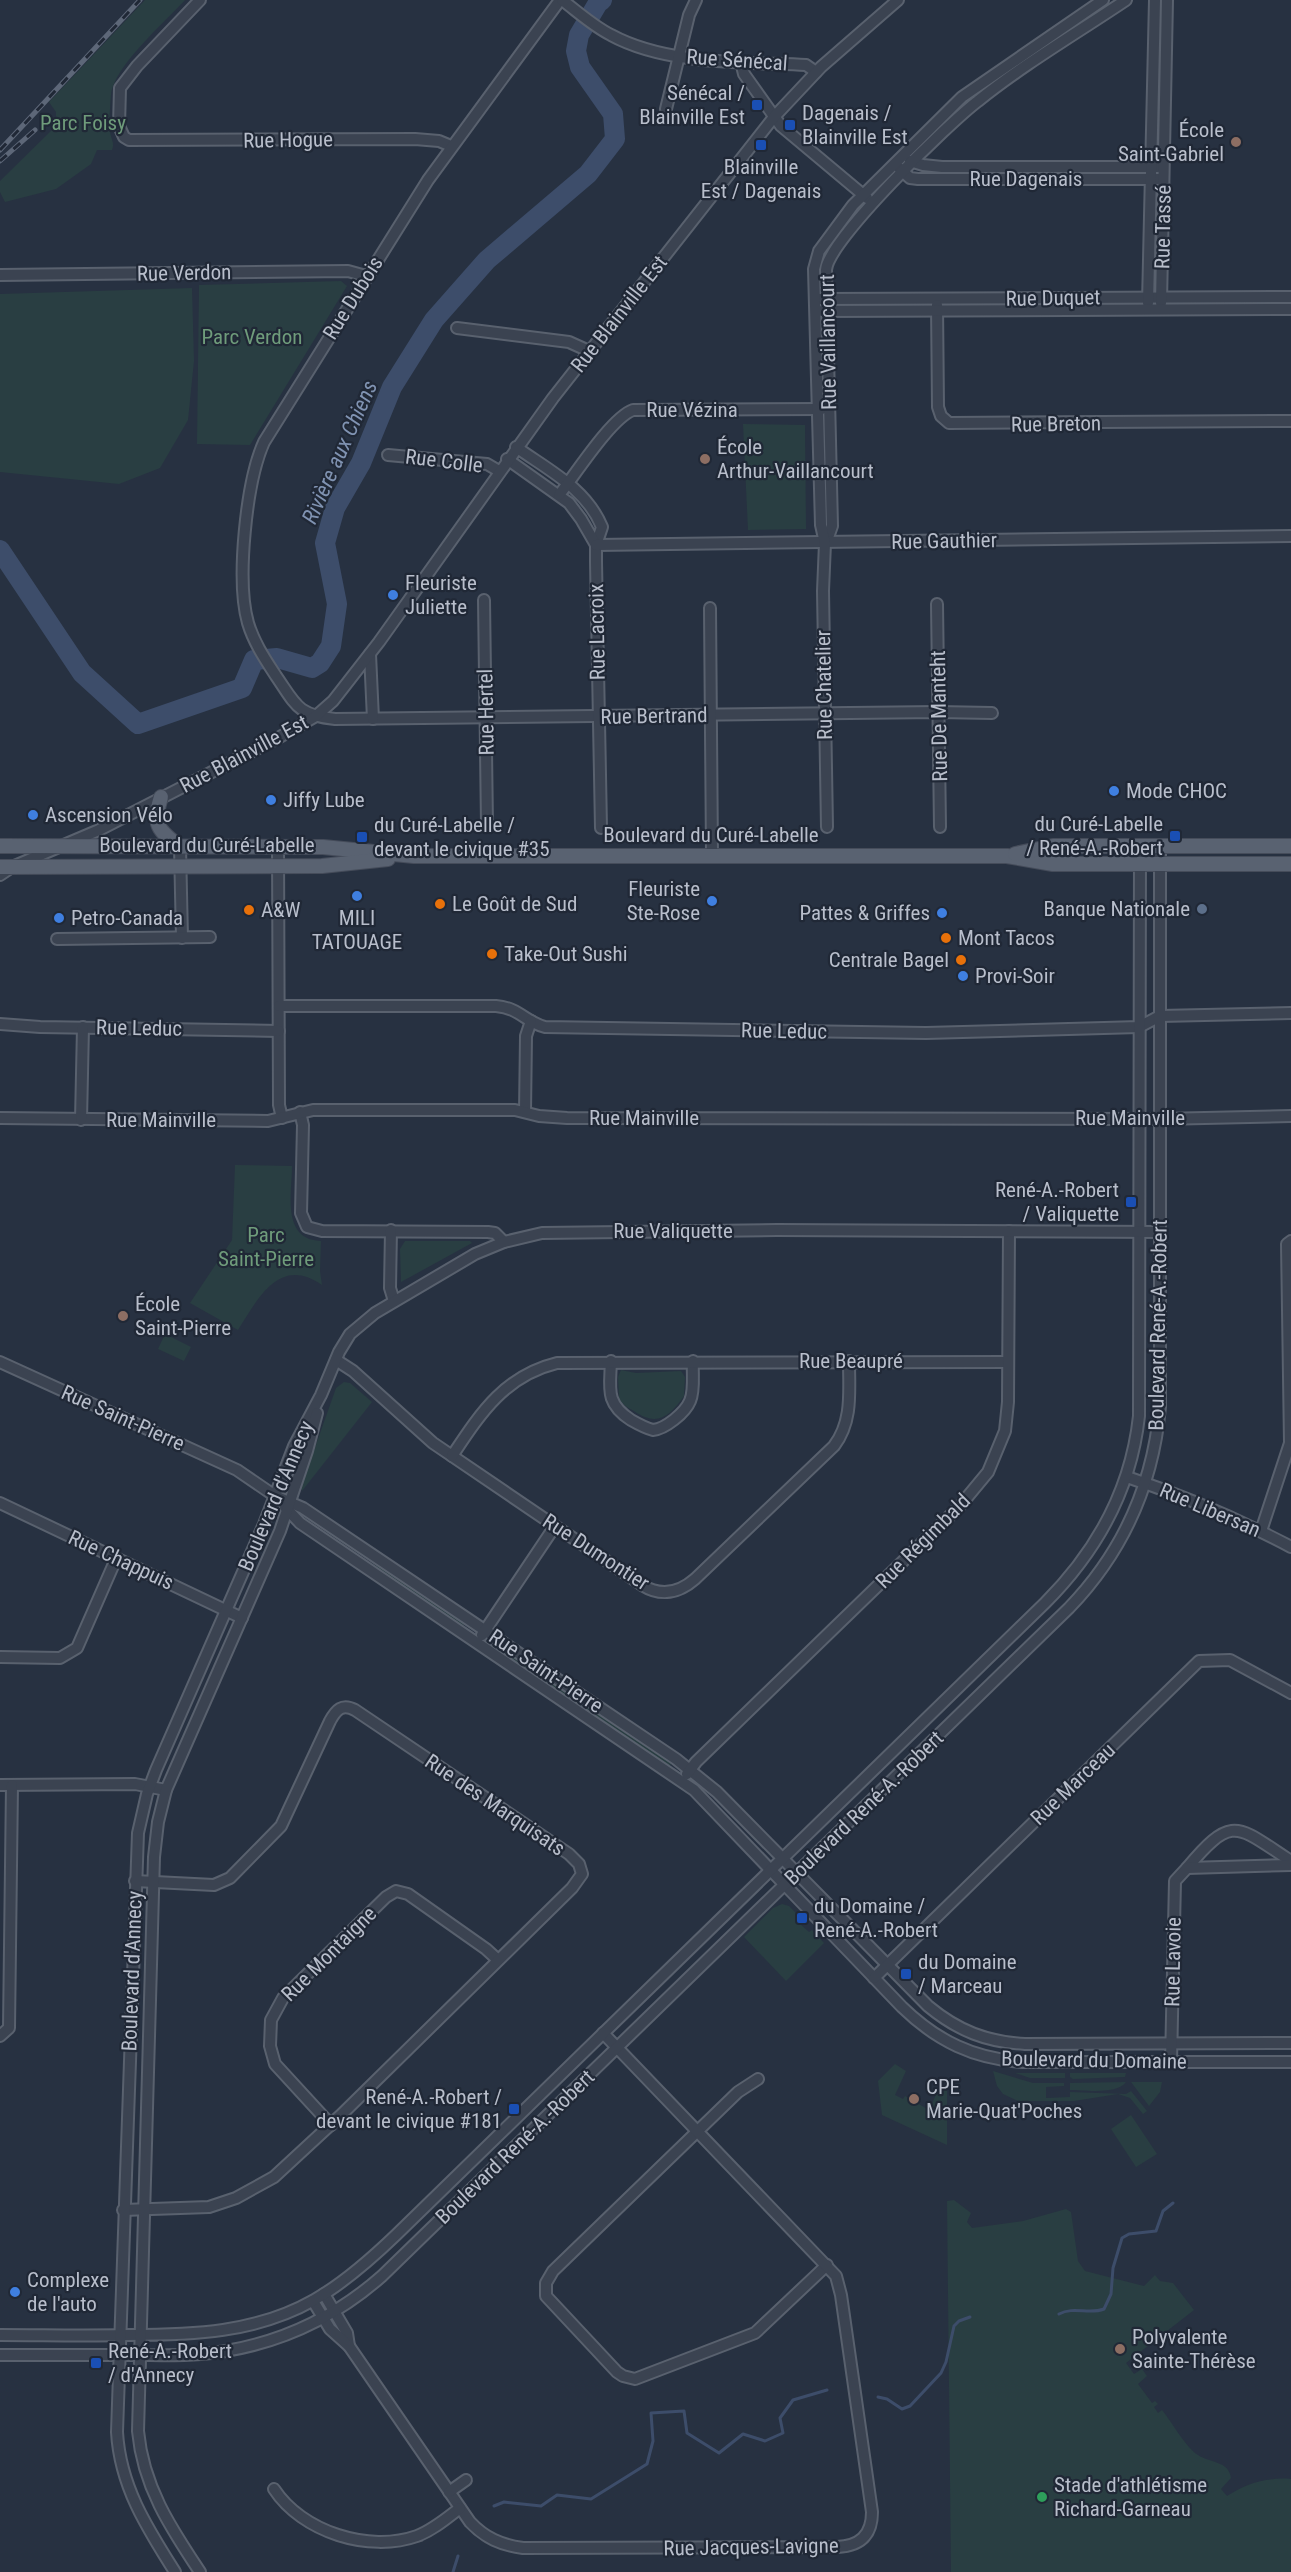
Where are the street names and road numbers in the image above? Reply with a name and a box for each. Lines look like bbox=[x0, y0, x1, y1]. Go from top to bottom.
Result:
street label: Rue Sénécal bbox=[686, 44, 788, 76]
street label: Rue Hogue bbox=[243, 127, 333, 153]
street label: Rue Dagenais bbox=[970, 167, 1082, 191]
street label: Rue Tassé bbox=[1150, 184, 1176, 269]
street label: Rue Blainville Est bbox=[566, 251, 672, 377]
street label: Rue Dubois bbox=[318, 252, 388, 344]
street label: Rue Verdon bbox=[137, 260, 231, 286]
street label: Rue Vaillancourt bbox=[815, 274, 841, 410]
street label: Rue Duquet bbox=[1005, 285, 1101, 311]
street label: Rue Vézina bbox=[646, 398, 738, 422]
street label: Rue Breton bbox=[1011, 411, 1101, 437]
street label: Rue Colle bbox=[404, 444, 484, 478]
street label: Rue Gauthier bbox=[891, 528, 997, 554]
street label: Rue Lacroix bbox=[584, 584, 610, 680]
street label: Rue Chatelier bbox=[811, 630, 837, 740]
street label: Rue De Manteht bbox=[926, 650, 952, 782]
street label: Rue Hertel bbox=[473, 668, 499, 756]
street label: Rue Bertrand bbox=[600, 703, 708, 729]
street label: Rue Blainville Est bbox=[176, 710, 312, 798]
street label: Boulevard du Curé-Labelle bbox=[603, 823, 819, 847]
street label: Boulevard du Curé-Labelle bbox=[99, 833, 315, 857]
street label: Rue Leduc bbox=[96, 1015, 182, 1041]
street label: Rue Leduc bbox=[741, 1018, 827, 1044]
street label: Rue Mainville bbox=[589, 1106, 699, 1130]
street label: Rue Mainville bbox=[1075, 1106, 1185, 1130]
street label: Rue Mainville bbox=[106, 1108, 216, 1132]
street label: Rue Valiquette bbox=[613, 1219, 733, 1243]
street label: Boulevard René-A.-Robert bbox=[1144, 1219, 1172, 1431]
street label: Rue Beaupré bbox=[799, 1349, 903, 1373]
street label: Rue Saint-Pierre bbox=[58, 1380, 188, 1456]
street label: Boulevard d'Annecy bbox=[234, 1417, 319, 1575]
street label: Rue Libersan bbox=[1156, 1478, 1264, 1542]
street label: Rue Régimbald bbox=[871, 1489, 975, 1593]
street label: Rue Dumontier bbox=[538, 1509, 654, 1595]
street label: Rue Chappuis bbox=[65, 1525, 177, 1595]
street label: Rue Saint-Pierre bbox=[485, 1624, 608, 1718]
street label: Boulevard René-A.-Robert bbox=[780, 1726, 948, 1890]
street label: Rue Marceau bbox=[1026, 1738, 1120, 1830]
street label: Rue des Marquisats bbox=[420, 1749, 570, 1861]
street label: Boulevard d'Annecy bbox=[117, 1890, 147, 2052]
street label: Rue Montaigne bbox=[277, 1902, 381, 2006]
street label: Rue Lavoie bbox=[1160, 1917, 1186, 2007]
street label: Boulevard du Domaine bbox=[1001, 2046, 1187, 2074]
street label: Boulevard René-A.-Robert bbox=[431, 2065, 599, 2229]
street label: Rue Jacques-Lavigne bbox=[663, 2533, 839, 2561]

